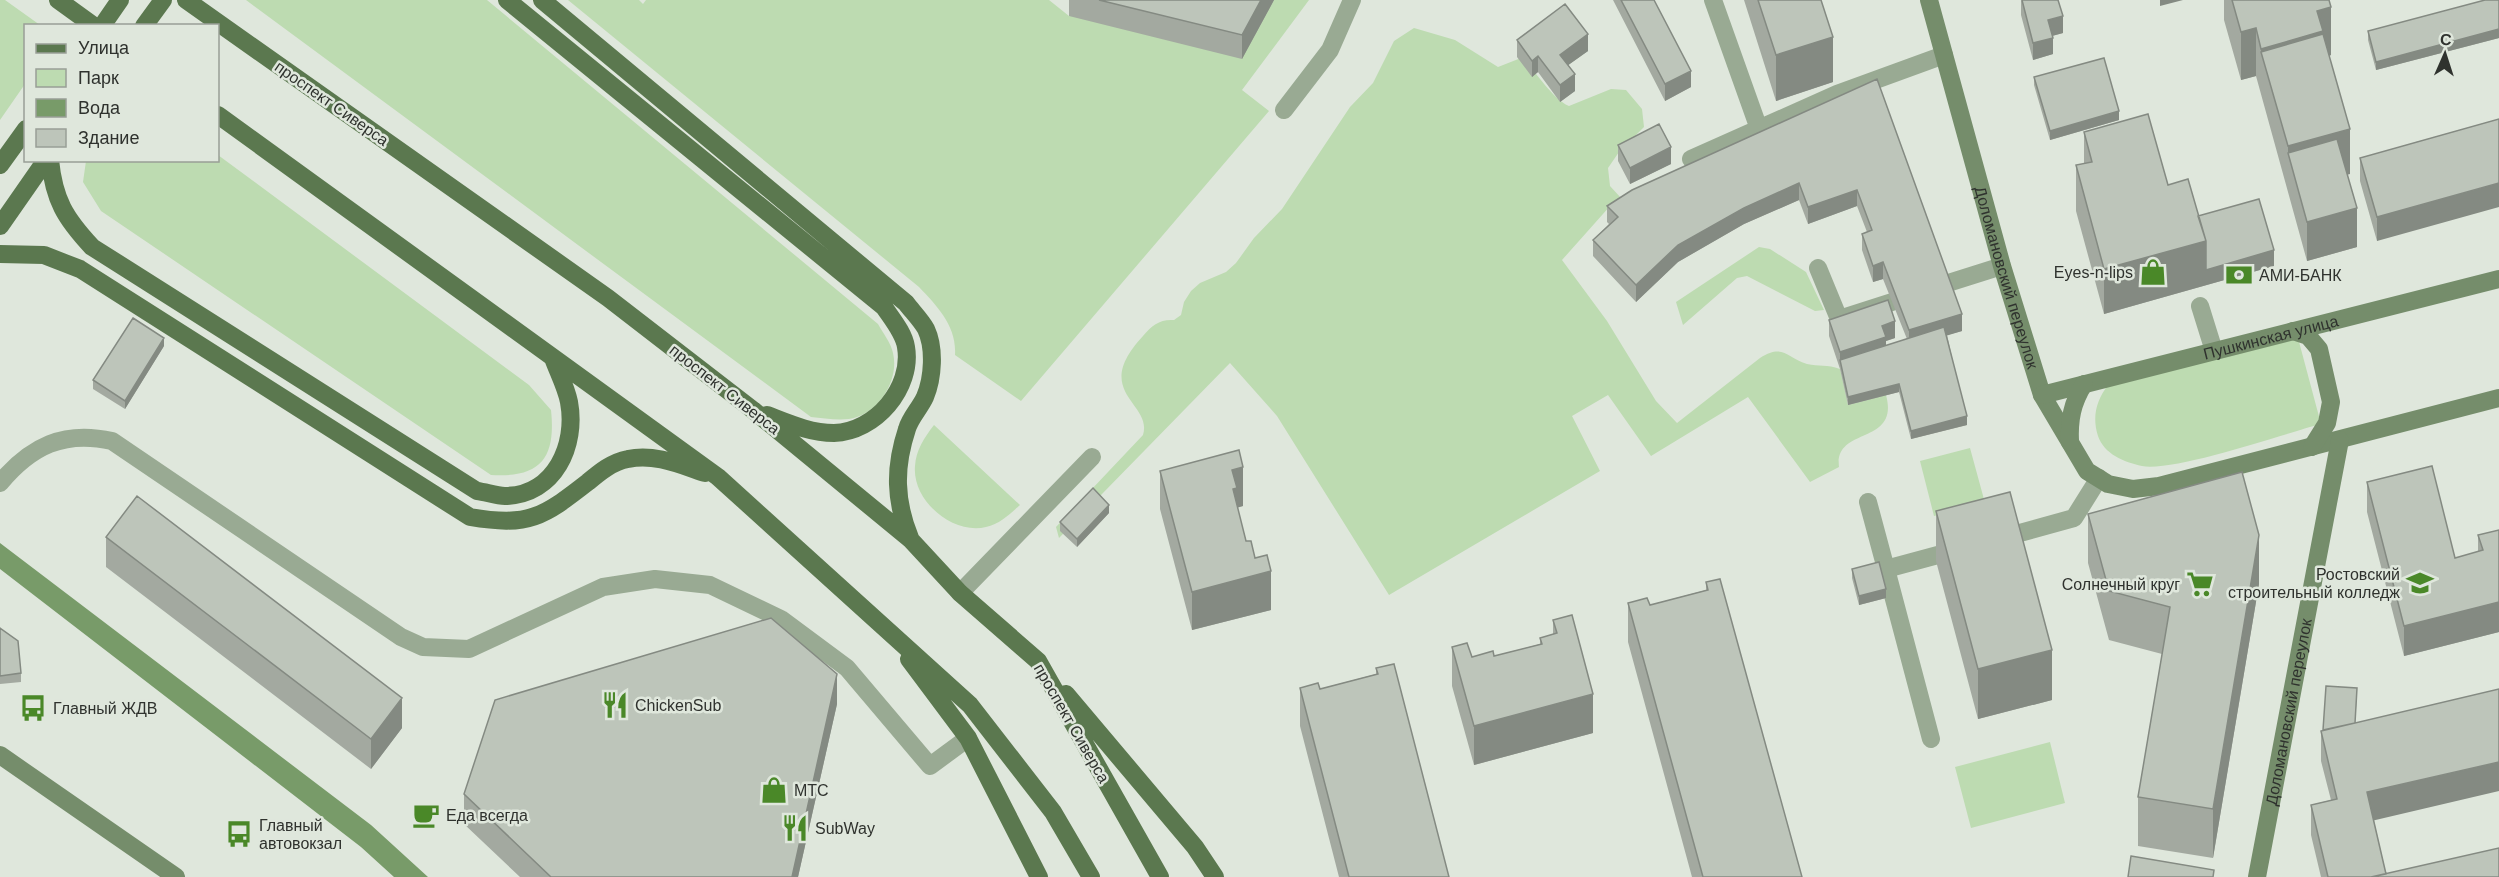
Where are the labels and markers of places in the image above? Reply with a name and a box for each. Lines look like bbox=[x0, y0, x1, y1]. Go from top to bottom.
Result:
shop icon: Eyes-n-lips bbox=[2138, 257, 2168, 287]
bank icon: АМИ-БАНК bbox=[2224, 260, 2254, 290]
place label: Eyes-n-lips bbox=[2054, 264, 2133, 281]
place label: АМИ-БАНК bbox=[2259, 267, 2342, 284]
place label: Ростовский строительный колледж bbox=[2228, 566, 2400, 601]
school or university icon: Ростовский строительный колледж bbox=[2405, 568, 2435, 598]
supermarket icon: Солнечный круг bbox=[2185, 569, 2215, 599]
place label: Солнечный круг bbox=[2062, 576, 2180, 593]
restaurant icon: ChickenSub bbox=[600, 690, 630, 720]
bus stop icon: Главный ЖДВ bbox=[18, 693, 48, 723]
place label: ChickenSub bbox=[635, 697, 721, 714]
place label: Главный ЖДВ bbox=[53, 700, 158, 717]
shop icon: МТС bbox=[759, 775, 789, 805]
place label: МТС bbox=[794, 782, 829, 799]
cafe icon: Еда всегда bbox=[411, 800, 441, 830]
place label: Еда всегда bbox=[446, 807, 528, 824]
restaurant icon: SubWay bbox=[780, 813, 810, 843]
place label: Главный автовокзал bbox=[259, 817, 342, 852]
bus stop icon: Главный автовокзал bbox=[224, 819, 254, 849]
place label: SubWay bbox=[815, 820, 875, 837]

